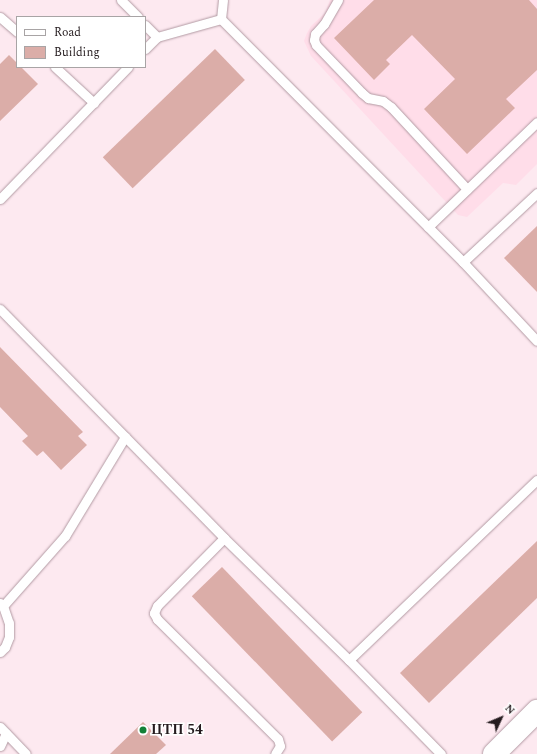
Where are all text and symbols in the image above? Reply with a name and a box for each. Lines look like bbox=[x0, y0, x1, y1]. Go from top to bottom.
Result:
legend bbox=[16, 16, 146, 68]
text: Road bbox=[54, 23, 81, 42]
text: Building bbox=[54, 43, 100, 62]
north arrow bbox=[481, 698, 521, 738]
text: N bbox=[501, 700, 519, 718]
place label: ЦТП 54 bbox=[151, 722, 203, 738]
marker: ЦТП 54 bbox=[138, 725, 148, 735]

